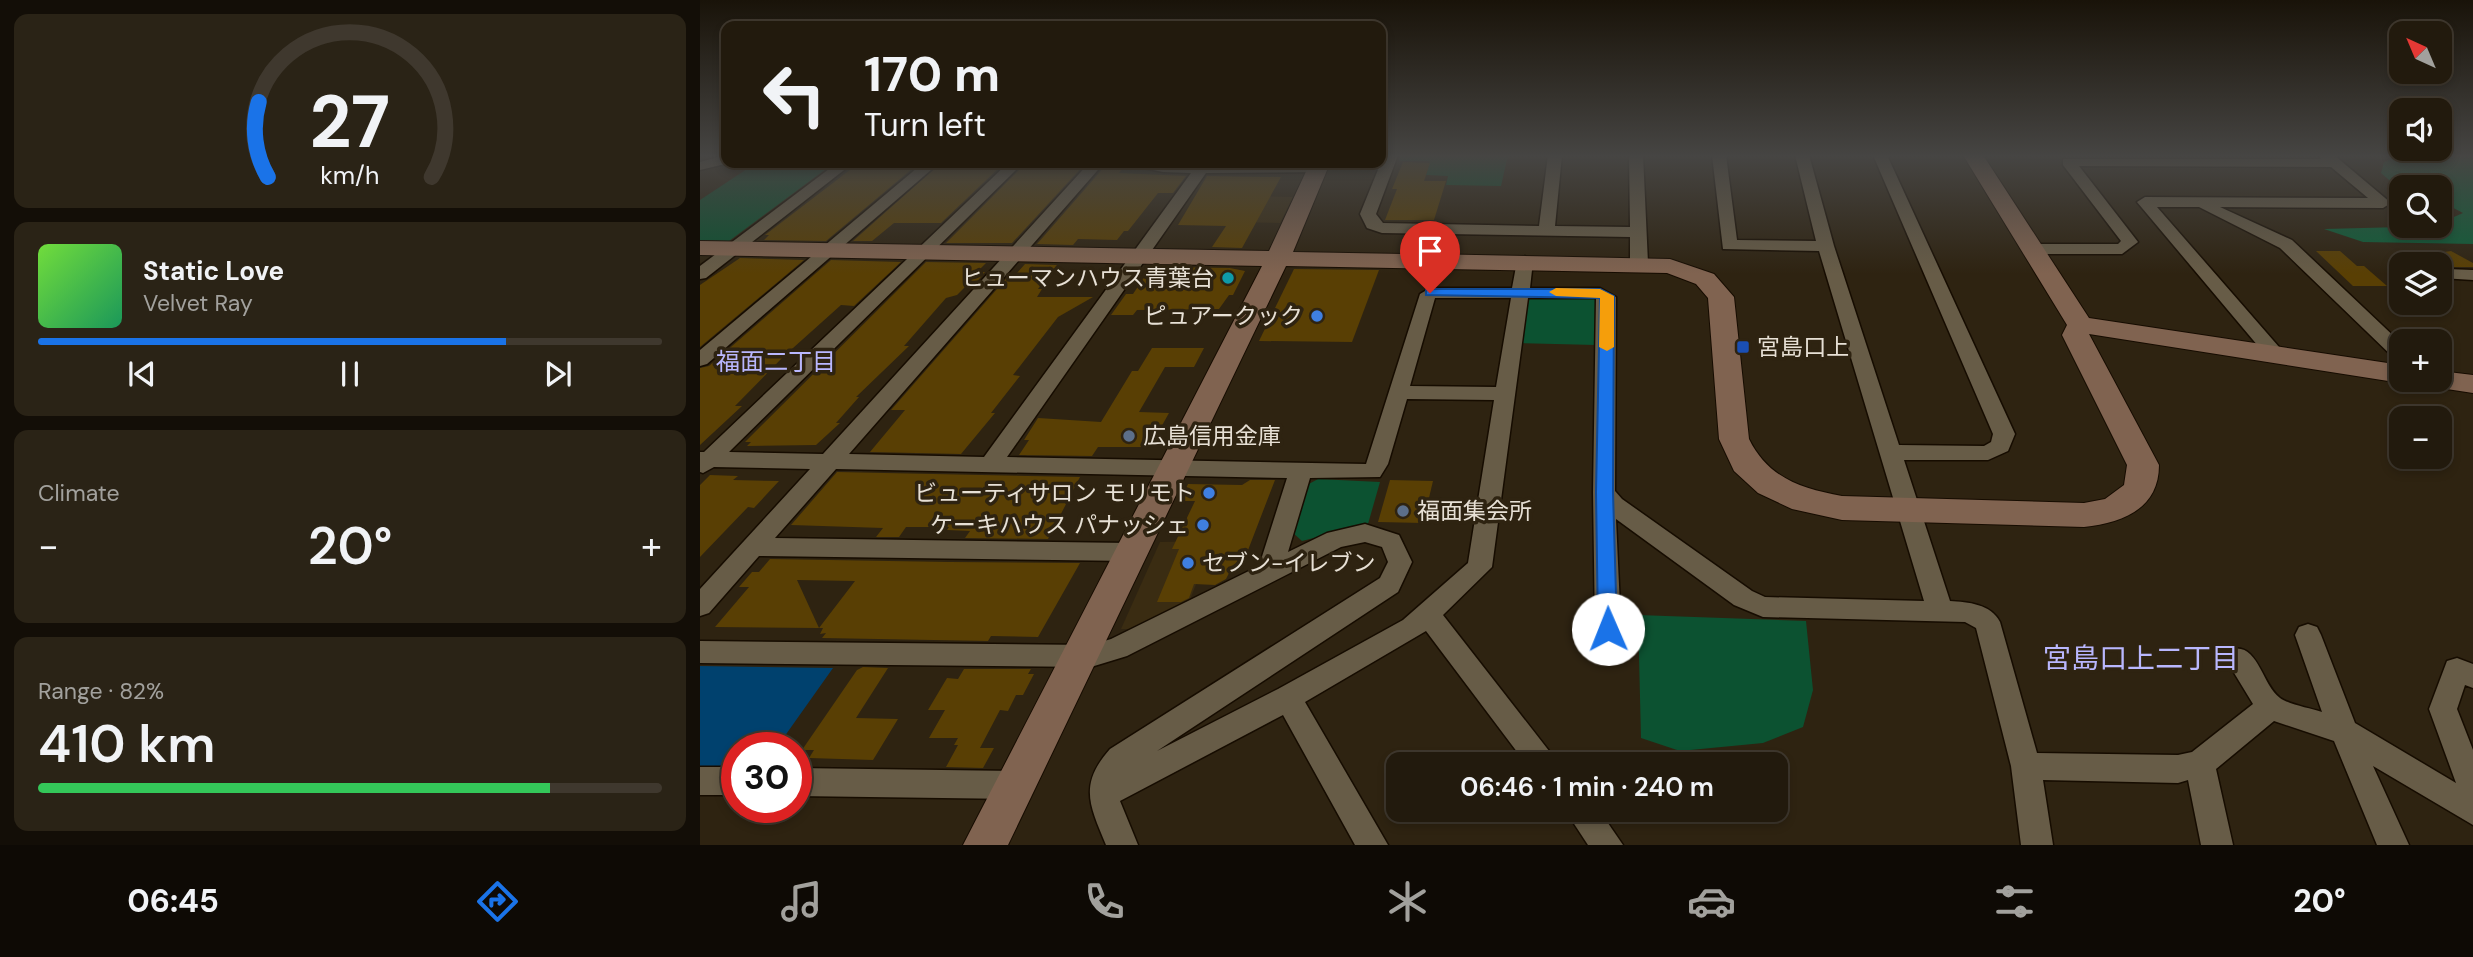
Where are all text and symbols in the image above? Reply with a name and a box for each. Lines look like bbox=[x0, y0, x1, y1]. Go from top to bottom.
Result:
north arrow bbox=[2389, 21, 2452, 84]
map controls bbox=[2389, 21, 2452, 469]
text: 170 m bbox=[864, 42, 1000, 106]
icon: left bbox=[749, 49, 840, 140]
text: 27 bbox=[310, 75, 390, 170]
button: sound bbox=[2389, 98, 2452, 161]
text: Turn left bbox=[864, 104, 986, 146]
text: km/h bbox=[320, 159, 380, 192]
button: search bbox=[2389, 175, 2452, 238]
pin bbox=[1400, 221, 1460, 293]
icon: arrive bbox=[1411, 232, 1449, 270]
button: layers bbox=[2389, 252, 2452, 315]
text: Static Love bbox=[143, 254, 284, 288]
place label: ヒューマンハウス青葉台 bbox=[961, 263, 1214, 293]
marker: ヒューマンハウス青葉台 bbox=[1220, 270, 1236, 286]
text: Velvet Ray bbox=[143, 288, 253, 318]
place label: ピュアークック bbox=[1144, 301, 1303, 331]
marker: ピュアークック bbox=[1309, 308, 1325, 324]
button: + bbox=[2389, 329, 2452, 392]
place label: 宮島口上 bbox=[1757, 332, 1849, 362]
marker: 宮島口上 bbox=[1735, 339, 1751, 355]
district label: 福面二丁目 bbox=[716, 346, 836, 377]
icon: previous bbox=[123, 355, 161, 393]
icon: pause bbox=[331, 355, 369, 393]
icon: next bbox=[539, 355, 577, 393]
button: − bbox=[2389, 406, 2452, 469]
place label: 広島信用金庫 bbox=[1143, 421, 1281, 451]
marker: 広島信用金庫 bbox=[1121, 428, 1137, 444]
text: Climate bbox=[38, 478, 120, 508]
place label: ビューティサロン モリモト bbox=[914, 478, 1195, 508]
marker: ビューティサロン モリモト bbox=[1201, 485, 1217, 501]
place label: 福面集会所 bbox=[1417, 496, 1532, 526]
marker: 福面集会所 bbox=[1395, 503, 1411, 519]
place label: ケーキハウス パナッシェ bbox=[930, 510, 1189, 540]
text: 20° bbox=[308, 512, 392, 580]
marker: ケーキハウス パナッシェ bbox=[1195, 517, 1211, 533]
text: − bbox=[38, 521, 59, 571]
text: + bbox=[641, 521, 662, 571]
place label: セブン-イレブン bbox=[1202, 548, 1375, 578]
marker: セブン-イレブン bbox=[1180, 555, 1196, 571]
position arrow bbox=[1571, 592, 1645, 666]
district label: 宮島口上二丁目 bbox=[2043, 640, 2239, 677]
text: Range · 82% bbox=[38, 676, 164, 706]
text: 410 km bbox=[38, 710, 215, 778]
speed limit sign: 30 bbox=[721, 732, 812, 823]
text: 06:46 · 1 min · 240 m bbox=[1460, 770, 1714, 804]
icon: directions bbox=[473, 877, 522, 926]
icon: music bbox=[777, 877, 826, 926]
icon: phone bbox=[1080, 877, 1129, 926]
icon: climate bbox=[1383, 877, 1432, 926]
icon: car bbox=[1687, 877, 1736, 926]
icon: filters bbox=[1990, 877, 2039, 926]
text: 06:45 bbox=[127, 880, 219, 922]
text: 20° bbox=[2293, 880, 2346, 922]

